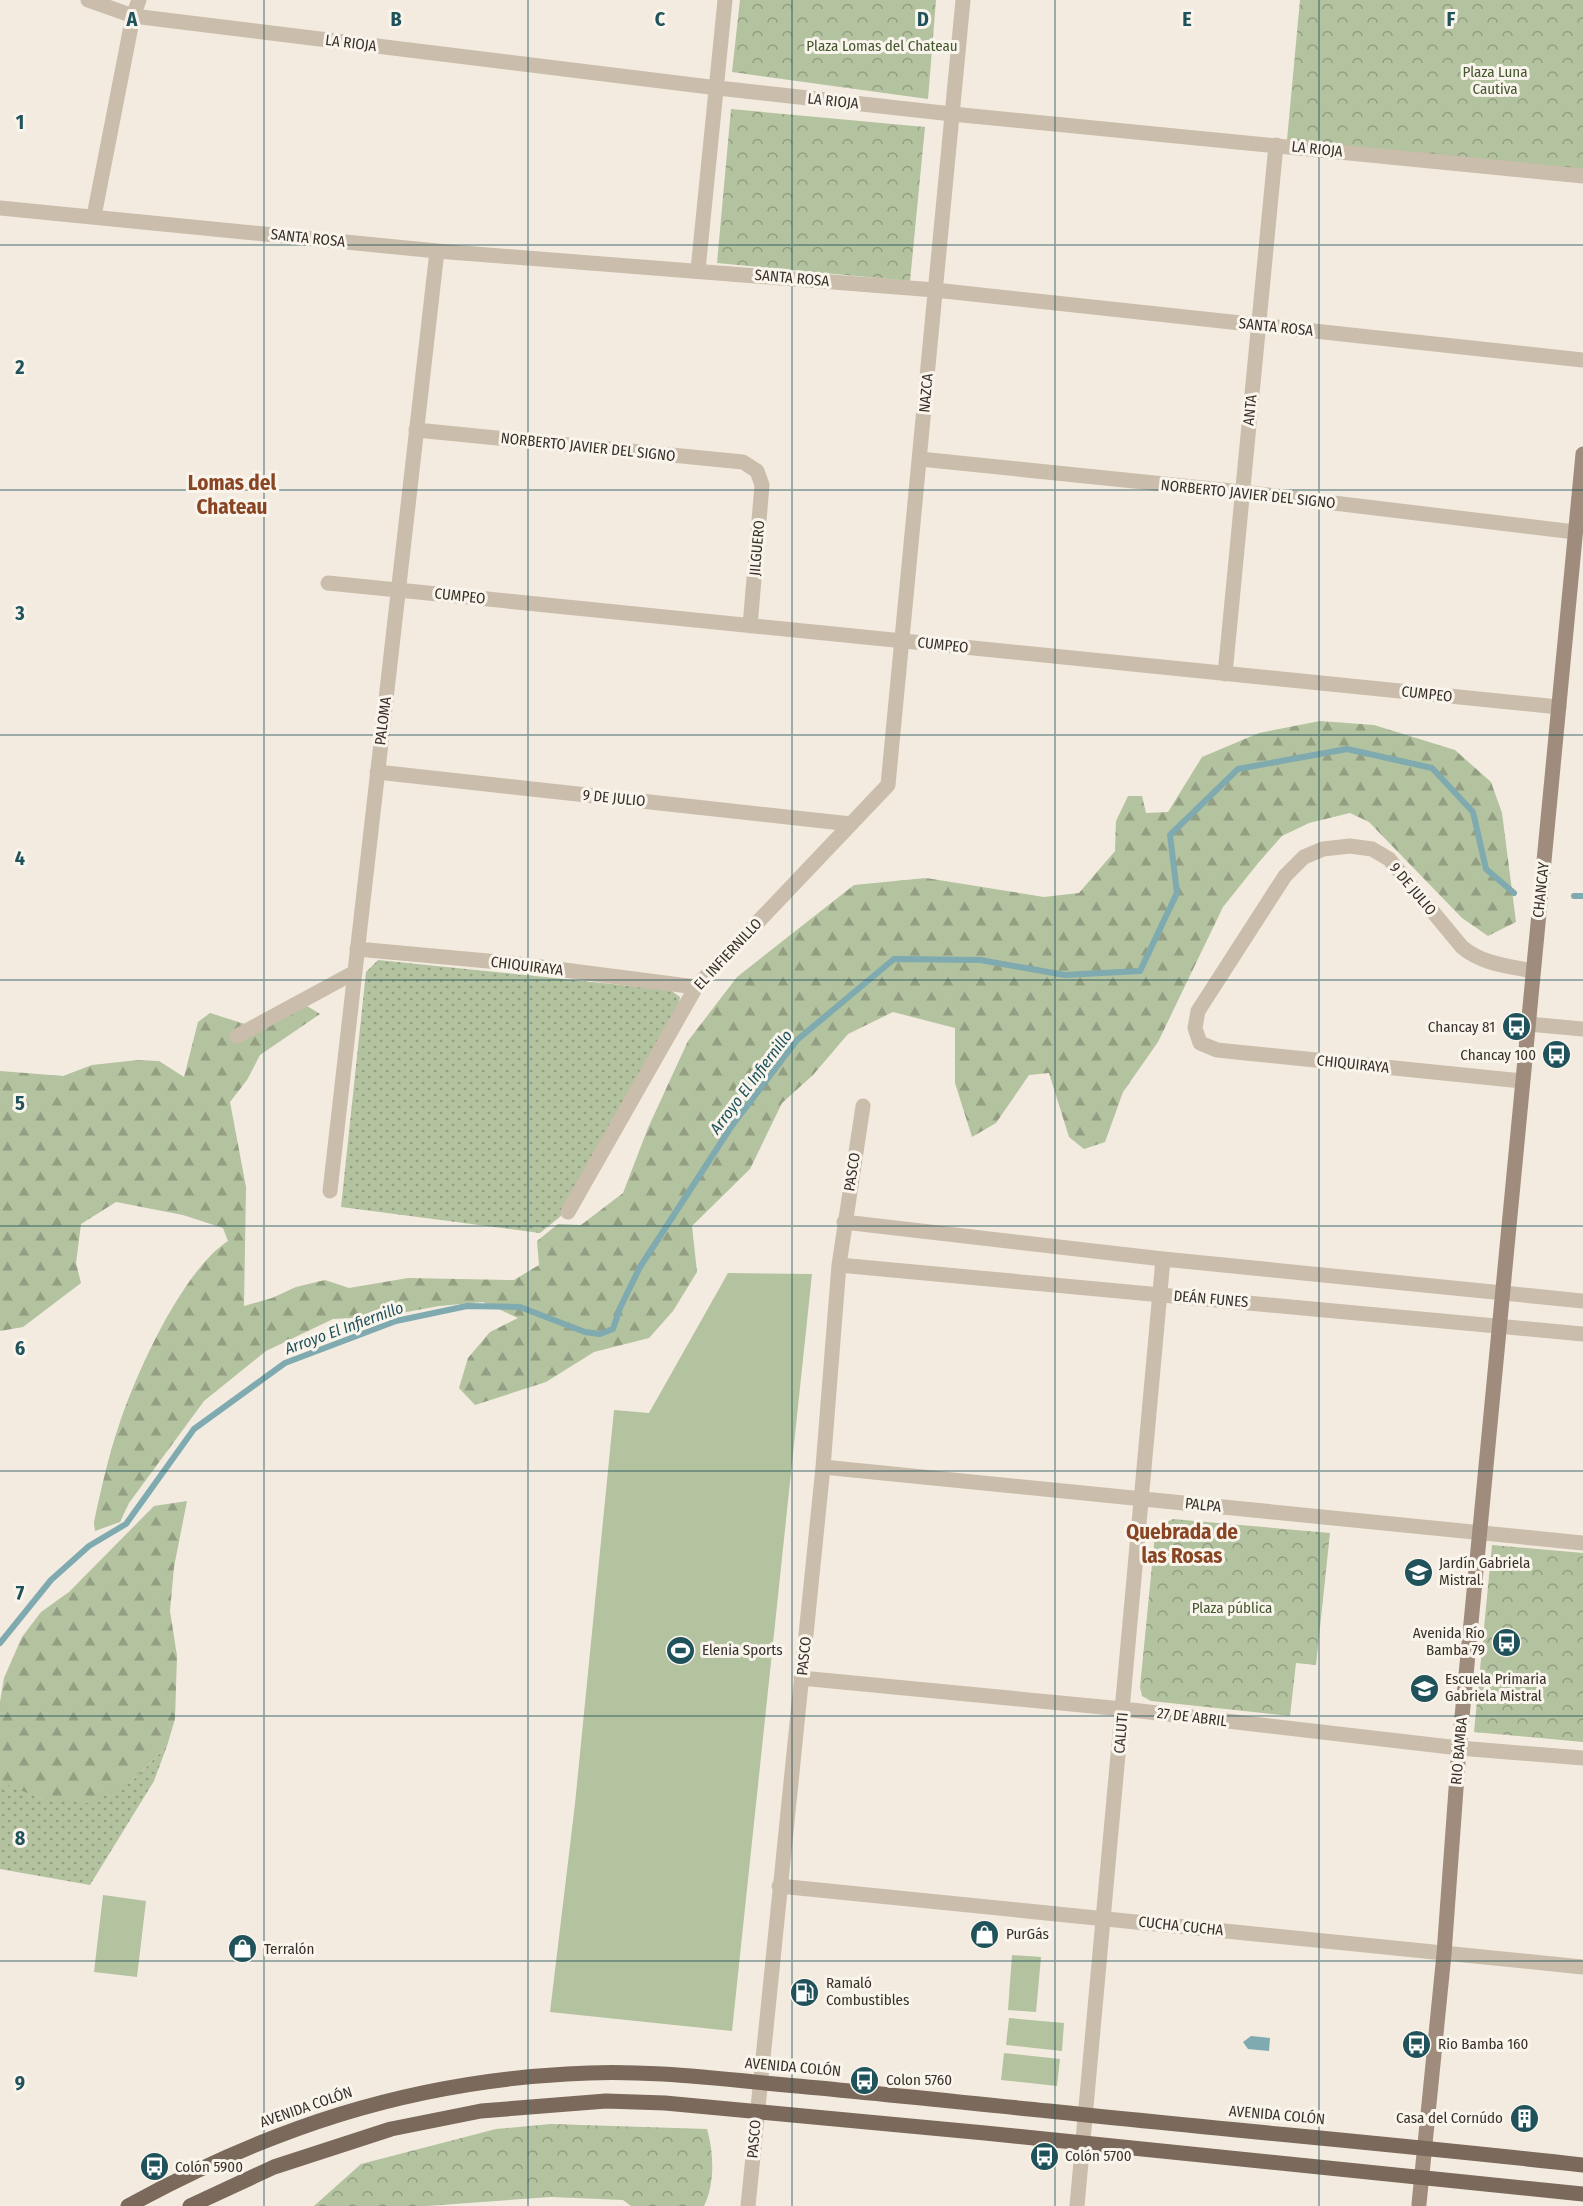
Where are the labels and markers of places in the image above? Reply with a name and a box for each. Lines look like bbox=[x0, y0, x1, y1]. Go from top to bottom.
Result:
bus stop icon: Chancay 81 bbox=[1500, 1011, 1532, 1043]
place label: Chancay 81 bbox=[1428, 1018, 1495, 1036]
bus stop icon: Chancay 100 bbox=[1541, 1039, 1573, 1071]
place label: Chancay 100 bbox=[1460, 1046, 1536, 1064]
place label: Jardín Gabriela Mistral. bbox=[1439, 1554, 1530, 1589]
school or university icon: Jardín Gabriela Mistral. bbox=[1402, 1556, 1434, 1588]
place label: Avenida Río Bamba 79 bbox=[1413, 1624, 1485, 1659]
bus stop icon: Avenida Río Bamba 79 bbox=[1490, 1626, 1522, 1658]
sports icon: Elenia Sports bbox=[665, 1634, 697, 1666]
place label: Elenia Sports bbox=[702, 1641, 783, 1659]
place label: Escuela Primaria Gabriela Mistral bbox=[1445, 1670, 1547, 1705]
school or university icon: Escuela Primaria Gabriela Mistral bbox=[1408, 1672, 1440, 1704]
shop icon: PurGás bbox=[969, 1918, 1001, 1950]
place label: PurGás bbox=[1006, 1925, 1049, 1943]
shop icon: Terralón bbox=[227, 1933, 259, 1965]
place label: Terralón bbox=[264, 1940, 314, 1958]
place label: Ramaló Combustibles bbox=[826, 1974, 909, 2009]
fuel station icon: Ramaló Combustibles bbox=[789, 1976, 821, 2008]
bus stop icon: Rio Bamba 160 bbox=[1401, 2028, 1433, 2060]
place label: Rio Bamba 160 bbox=[1438, 2035, 1528, 2053]
bus stop icon: Colon 5760 bbox=[849, 2064, 881, 2096]
place label: Colon 5760 bbox=[886, 2071, 952, 2089]
building icon: Casa del Cornúdo bbox=[1508, 2102, 1540, 2134]
place label: Casa del Cornúdo bbox=[1396, 2109, 1503, 2127]
bus stop icon: Colón 5700 bbox=[1028, 2140, 1060, 2172]
place label: Colón 5700 bbox=[1065, 2147, 1132, 2165]
bus stop icon: Colón 5900 bbox=[138, 2151, 170, 2183]
place label: Colón 5900 bbox=[175, 2158, 243, 2176]

